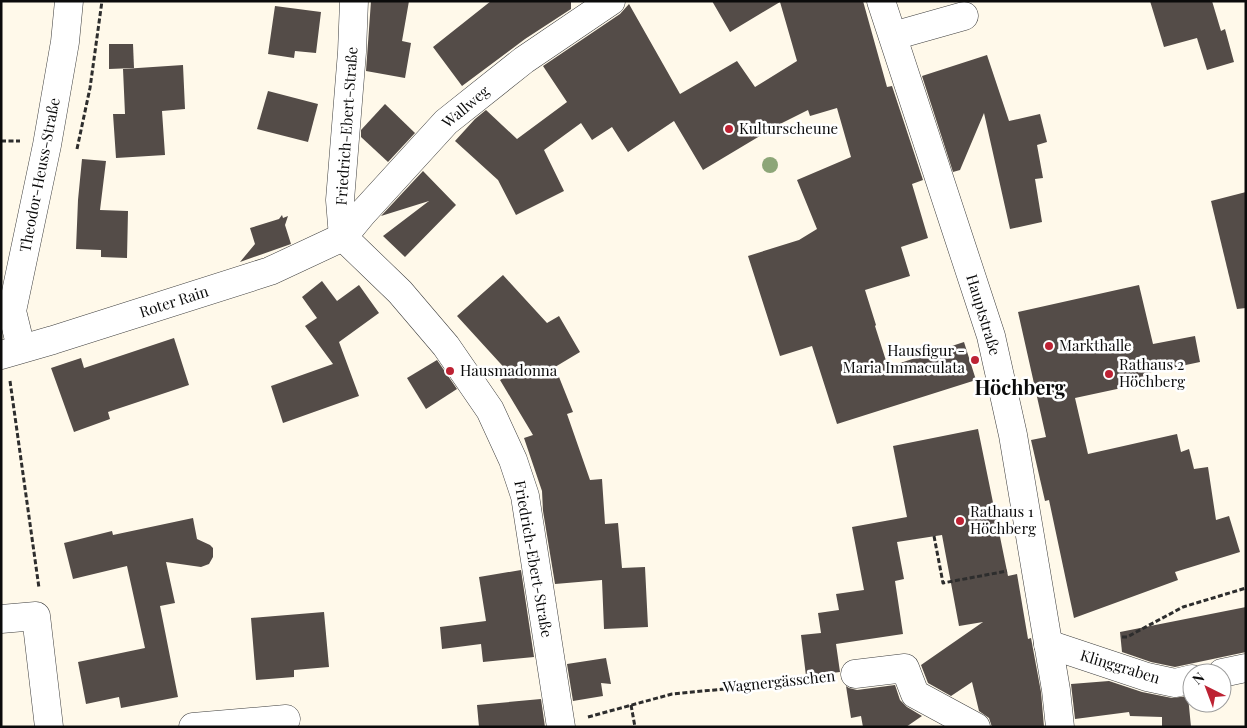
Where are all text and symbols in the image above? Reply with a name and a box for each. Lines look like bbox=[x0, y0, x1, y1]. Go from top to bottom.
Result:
street label: Friedrich-Ebert-Straße bbox=[330, 46, 362, 206]
street label: Wallweg bbox=[437, 81, 493, 132]
street label: Theodor-Heuss-Straße bbox=[14, 96, 64, 254]
place label: Kulturscheune bbox=[739, 118, 838, 138]
marker: Kulturscheune bbox=[723, 123, 735, 135]
street label: Hauptstraße bbox=[962, 272, 1006, 358]
street label: Roter Rain bbox=[137, 280, 211, 322]
place label: Markthalle bbox=[1059, 335, 1132, 355]
place label: Hausfigur - Maria Immaculata bbox=[843, 340, 966, 377]
marker: Markthalle bbox=[1043, 340, 1055, 352]
marker: Hausfigur - Maria Immaculata bbox=[969, 354, 981, 366]
place label: Rathaus 2 Höchberg bbox=[1119, 354, 1185, 391]
place label: Hausmadonna bbox=[460, 360, 558, 380]
marker: Hausmadonna bbox=[444, 365, 456, 377]
marker: Rathaus 2 Höchberg bbox=[1103, 368, 1115, 380]
district label: Höchberg bbox=[974, 373, 1066, 400]
street label: Friedrich-Ebert-Straße bbox=[510, 479, 558, 639]
place label: Rathaus 1 Höchberg bbox=[970, 501, 1036, 538]
marker: Rathaus 1 Höchberg bbox=[954, 515, 966, 527]
street label: Klinggraben bbox=[1078, 644, 1163, 688]
north arrow bbox=[1182, 663, 1232, 713]
street label: Wagnergässchen bbox=[721, 665, 836, 697]
text: N bbox=[1188, 668, 1208, 688]

